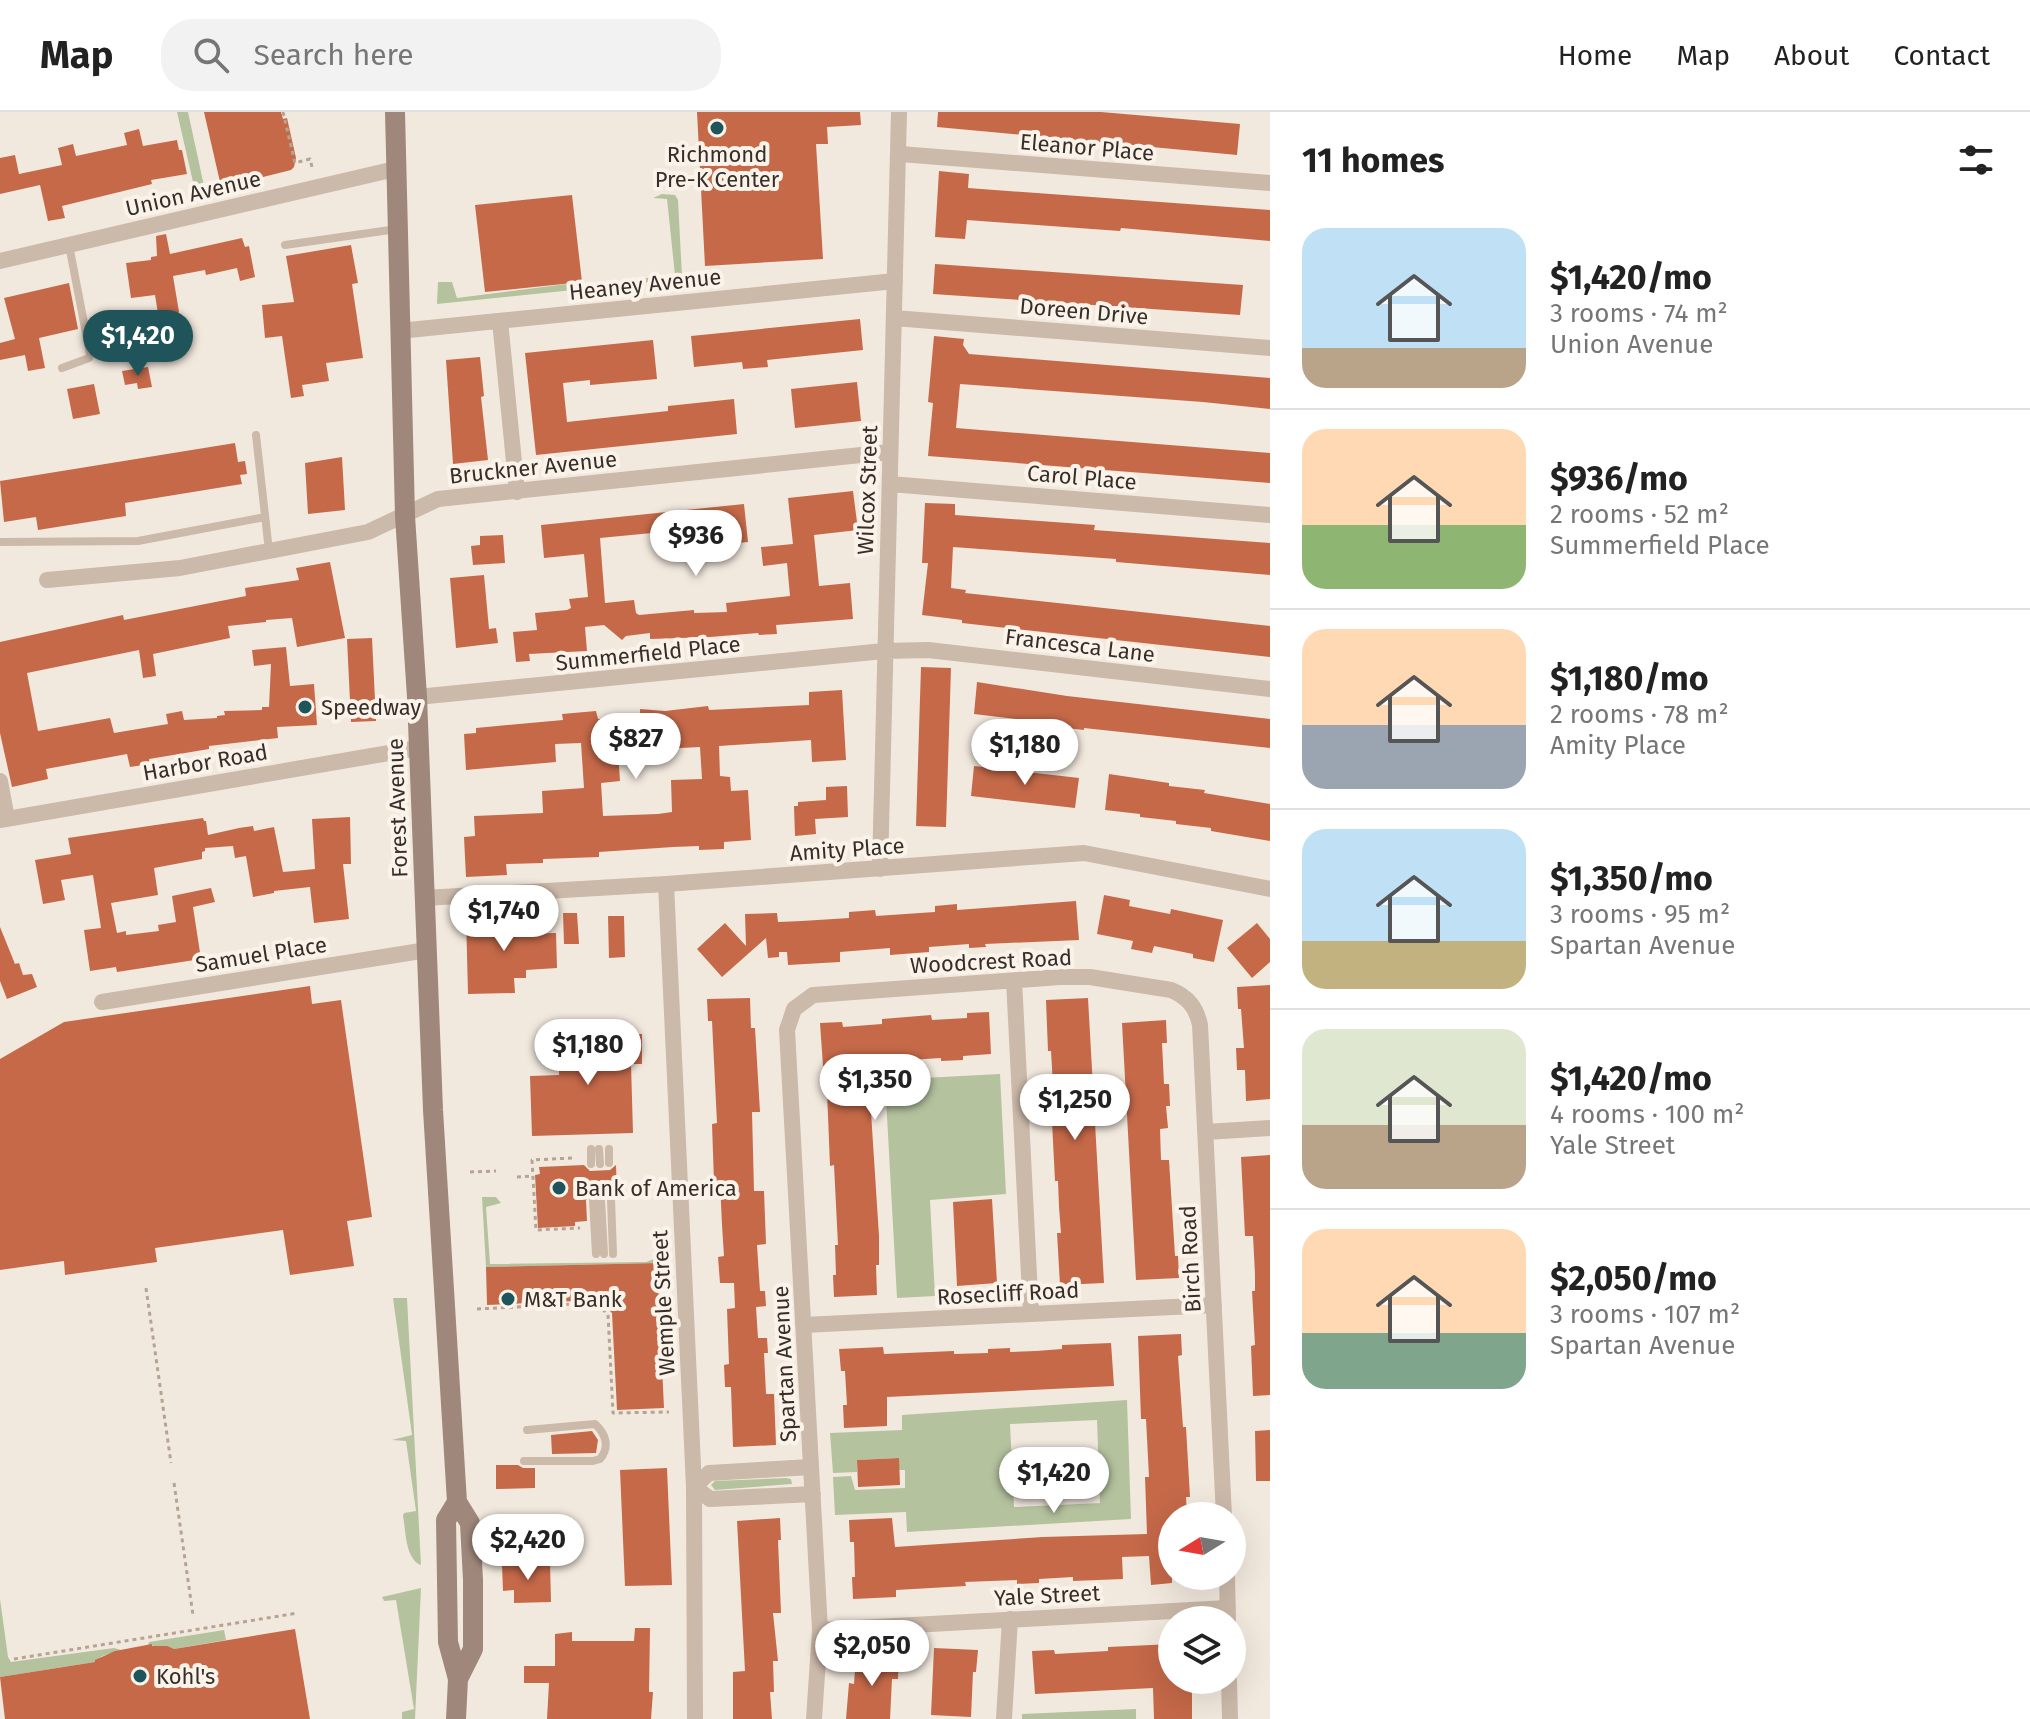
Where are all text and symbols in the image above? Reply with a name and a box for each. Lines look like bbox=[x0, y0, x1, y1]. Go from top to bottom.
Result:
search box bbox=[161, 19, 721, 91]
text: Map bbox=[40, 32, 113, 78]
icon: search bbox=[189, 33, 233, 77]
text: Search here bbox=[253, 37, 414, 73]
text: Home bbox=[1558, 39, 1632, 72]
text: Map bbox=[1676, 39, 1730, 72]
text: About bbox=[1774, 39, 1849, 72]
text: Contact bbox=[1893, 39, 1990, 72]
marker: Richmond Pre-K Center bbox=[708, 119, 726, 137]
street label: Eleanor Place bbox=[1019, 128, 1155, 167]
icon: filters bbox=[1954, 138, 1998, 182]
text: 11 homes bbox=[1302, 140, 1444, 181]
place label: Richmond Pre-K Center bbox=[655, 141, 780, 193]
street label: Union Avenue bbox=[123, 165, 264, 222]
text: $1,420/mo bbox=[1550, 257, 1712, 298]
icon: home bbox=[1366, 260, 1462, 356]
street label: Heaney Avenue bbox=[567, 263, 723, 306]
street label: Doreen Drive bbox=[1018, 292, 1149, 331]
text: 3 rooms · 74 m² bbox=[1550, 298, 1728, 329]
pin: $1,420 bbox=[73, 310, 203, 378]
text: $1,420 bbox=[101, 320, 175, 351]
text: Union Avenue bbox=[1550, 329, 1713, 360]
street label: Wilcox Street bbox=[852, 425, 883, 555]
street label: Bruckner Avenue bbox=[448, 445, 618, 490]
text: $936/mo bbox=[1550, 458, 1688, 499]
street label: Carol Place bbox=[1026, 459, 1138, 496]
icon: home bbox=[1366, 461, 1462, 557]
text: 2 rooms · 52 m² bbox=[1550, 499, 1729, 530]
pin: $936 bbox=[649, 510, 743, 578]
text: $936 bbox=[668, 520, 724, 551]
text: Summerfield Place bbox=[1550, 530, 1770, 561]
street label: Francesca Lane bbox=[1004, 623, 1156, 668]
street label: Summerfield Place bbox=[554, 630, 742, 677]
text: $1,180/mo bbox=[1550, 658, 1709, 699]
icon: home bbox=[1366, 661, 1462, 757]
place label: Speedway bbox=[321, 694, 421, 721]
marker: Speedway bbox=[296, 698, 314, 716]
text: 2 rooms · 78 m² bbox=[1550, 699, 1729, 730]
pin: $827 bbox=[589, 713, 683, 781]
pin: $1,180 bbox=[960, 719, 1090, 787]
text: $827 bbox=[609, 723, 663, 754]
text: $1,180 bbox=[989, 729, 1061, 760]
text: Amity Place bbox=[1550, 730, 1686, 761]
street label: Harbor Road bbox=[141, 738, 270, 787]
street label: Forest Avenue bbox=[382, 738, 413, 878]
street label: Amity Place bbox=[789, 832, 905, 867]
text: $1,350/mo bbox=[1550, 858, 1713, 899]
icon: home bbox=[1366, 861, 1462, 957]
pin: $1,740 bbox=[439, 885, 569, 953]
text: $1,740 bbox=[468, 895, 540, 926]
text: 3 rooms · 95 m² bbox=[1550, 899, 1730, 930]
text: Spartan Avenue bbox=[1550, 930, 1735, 961]
street label: Samuel Place bbox=[193, 931, 329, 978]
street label: Woodcrest Road bbox=[909, 944, 1073, 979]
pin: $1,180 bbox=[523, 1019, 653, 1087]
text: $1,180 bbox=[552, 1029, 624, 1060]
pin: $1,350 bbox=[810, 1054, 940, 1122]
text: $1,420/mo bbox=[1550, 1058, 1712, 1099]
icon: home bbox=[1366, 1061, 1462, 1157]
text: $1,350 bbox=[838, 1064, 912, 1095]
pin: $1,250 bbox=[1010, 1074, 1140, 1142]
text: $1,250 bbox=[1038, 1084, 1112, 1115]
text: 4 rooms · 100 m² bbox=[1550, 1099, 1745, 1130]
text: Yale Street bbox=[1550, 1130, 1675, 1161]
place label: Bank of America bbox=[575, 1175, 737, 1202]
marker: Bank of America bbox=[550, 1179, 568, 1197]
street label: Birch Road bbox=[1174, 1205, 1207, 1313]
street label: Wemple Street bbox=[646, 1229, 681, 1376]
text: $2,050/mo bbox=[1550, 1258, 1717, 1299]
icon: home bbox=[1366, 1261, 1462, 1357]
street label: Rosecliff Road bbox=[936, 1276, 1080, 1311]
street label: Spartan Avenue bbox=[767, 1285, 802, 1443]
place label: M&T Bank bbox=[524, 1286, 623, 1313]
marker: M&T Bank bbox=[499, 1290, 517, 1308]
text: 3 rooms · 107 m² bbox=[1550, 1299, 1740, 1330]
text: Spartan Avenue bbox=[1550, 1330, 1735, 1361]
pin: $1,420 bbox=[989, 1447, 1119, 1515]
text: $1,420 bbox=[1017, 1457, 1091, 1488]
north arrow bbox=[1158, 1502, 1246, 1590]
map controls bbox=[1158, 1502, 1246, 1694]
pin: $2,420 bbox=[463, 1514, 593, 1582]
text: $2,420 bbox=[490, 1524, 566, 1555]
street label: Yale Street bbox=[993, 1579, 1101, 1612]
button: layers bbox=[1158, 1606, 1246, 1694]
pin: $2,050 bbox=[807, 1620, 937, 1688]
text: $2,050 bbox=[833, 1630, 911, 1661]
place label: Kohl's bbox=[156, 1663, 215, 1690]
marker: Kohl's bbox=[131, 1667, 149, 1685]

